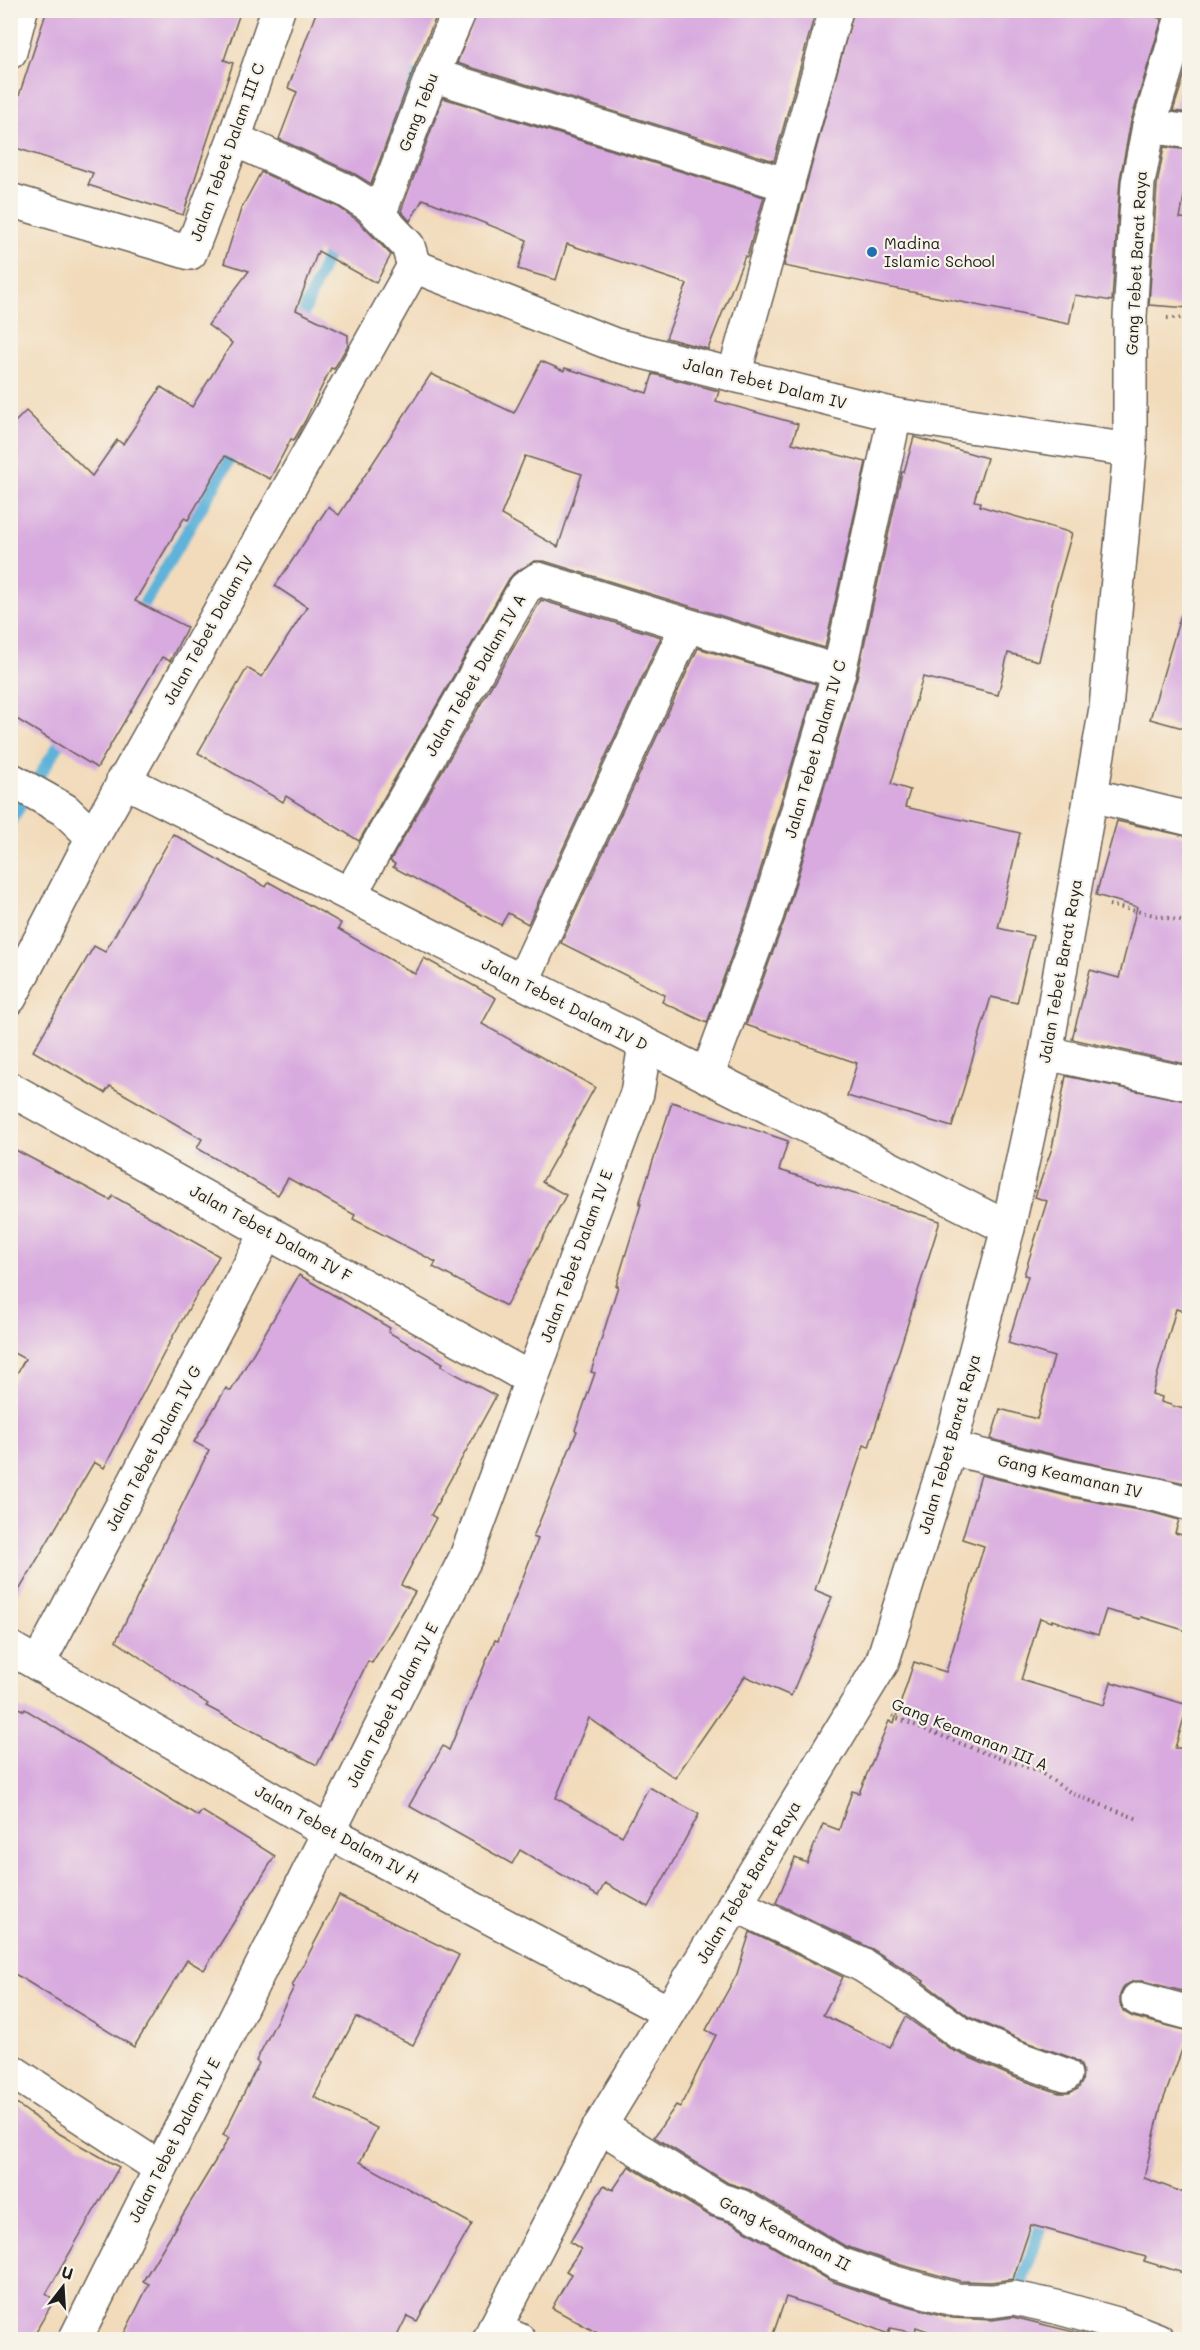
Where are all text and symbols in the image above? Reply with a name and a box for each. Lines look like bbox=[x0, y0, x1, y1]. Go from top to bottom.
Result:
street label: Jalan Tebet Dalam III C bbox=[184, 60, 269, 244]
street label: Gang Tebu bbox=[393, 69, 442, 154]
street label: Gang Tebet Barat Raya bbox=[1120, 170, 1151, 356]
place label: Madina Islamic School bbox=[884, 232, 995, 271]
marker: Madina Islamic School bbox=[865, 245, 879, 259]
street label: Jalan Tebet Dalam IV bbox=[681, 352, 849, 413]
street label: Jalan Tebet Dalam IV bbox=[158, 551, 257, 708]
street label: Jalan Tebet Dalam IV A bbox=[419, 590, 530, 760]
street label: Jalan Tebet Dalam IV C bbox=[779, 657, 850, 840]
street label: Jalan Tebet Barat Raya bbox=[1033, 877, 1086, 1065]
street label: Jalan Tebet Dalam IV D bbox=[478, 952, 652, 1055]
street label: Jalan Tebet Dalam IV E bbox=[535, 1167, 617, 1345]
street label: Jalan Tebet Dalam IV F bbox=[187, 1179, 356, 1286]
street label: Jalan Tebet Barat Raya bbox=[913, 1351, 984, 1536]
street label: Jalan Tebet Dalam IV G bbox=[100, 1361, 205, 1534]
street label: Gang Keamanan IV bbox=[996, 1449, 1144, 1502]
street label: Jalan Tebet Dalam IV E bbox=[341, 1619, 442, 1791]
street label: Gang Keamanan III A bbox=[889, 1692, 1052, 1775]
street label: Jalan Tebet Dalam IV H bbox=[251, 1780, 423, 1887]
street label: Jalan Tebet Barat Raya bbox=[691, 1796, 805, 1967]
street label: Jalan Tebet Dalam IV E bbox=[123, 2054, 224, 2226]
street label: Gang Keamanan II bbox=[716, 2190, 854, 2275]
north arrow bbox=[33, 2257, 93, 2317]
text: U bbox=[59, 2260, 76, 2284]

